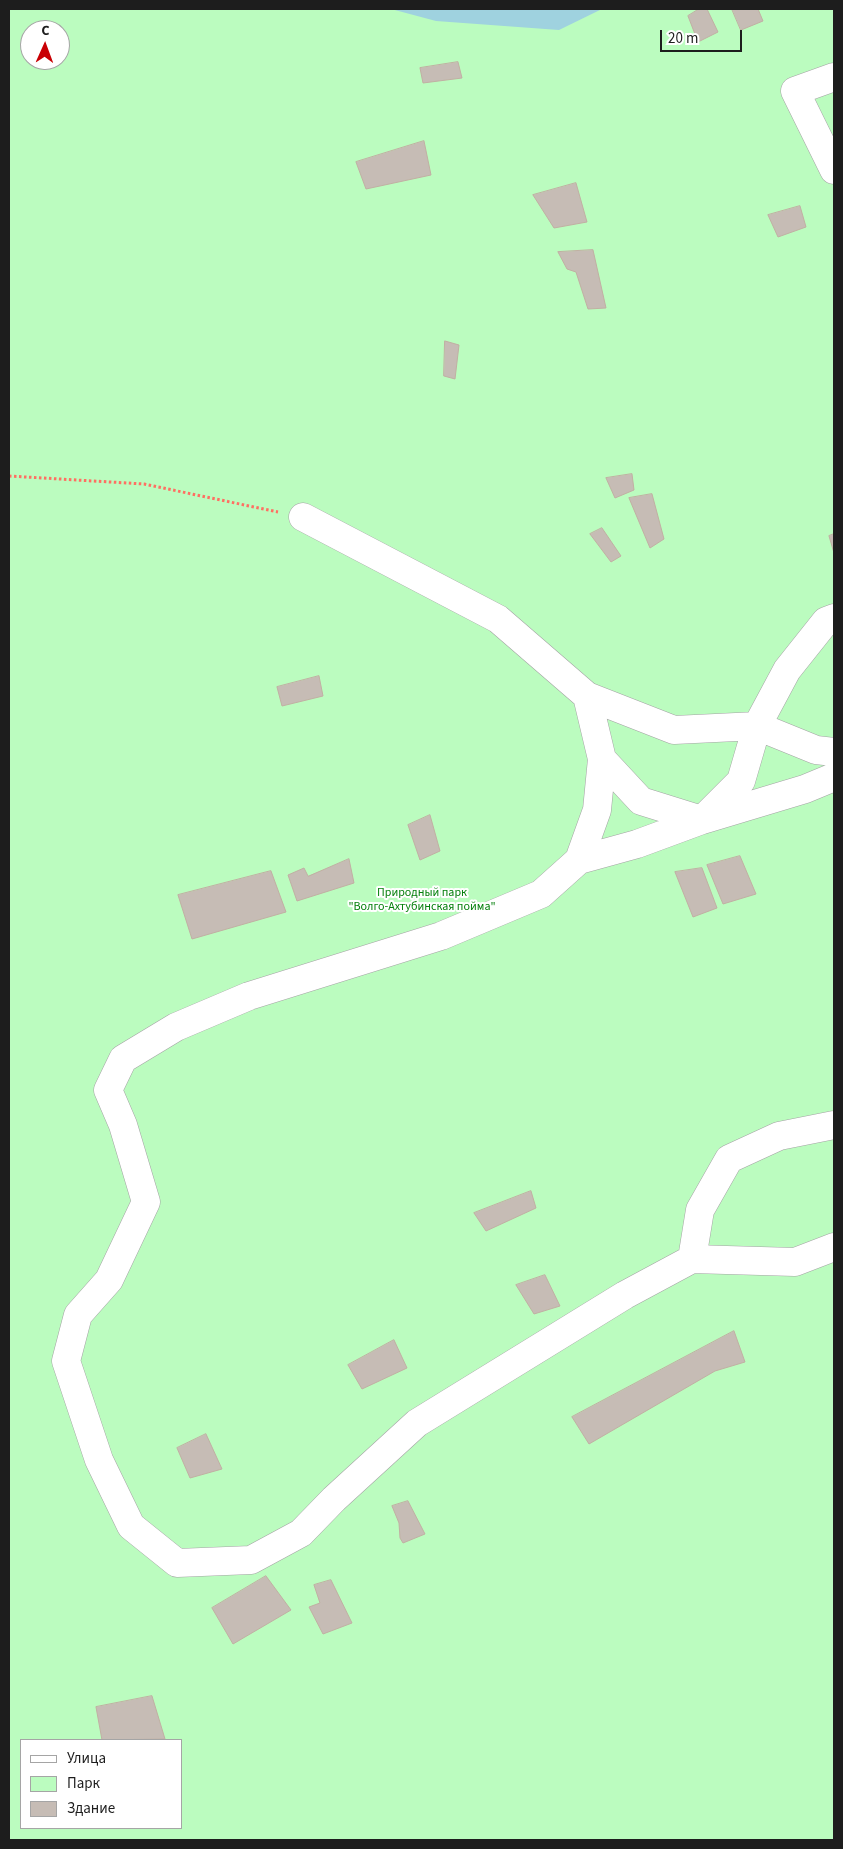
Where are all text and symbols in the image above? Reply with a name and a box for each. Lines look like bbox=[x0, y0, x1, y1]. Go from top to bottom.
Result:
north arrow bbox=[20, 20, 70, 70]
scale bar bbox=[663, 20, 746, 52]
text: С bbox=[41, 21, 50, 41]
text: 20 m bbox=[668, 28, 698, 49]
park label: Природный парк "Волго-Ахтубинская пойма" bbox=[348, 886, 496, 914]
legend bbox=[20, 1739, 182, 1829]
text: Улица bbox=[67, 1748, 106, 1769]
text: Парк bbox=[67, 1773, 100, 1794]
text: Здание bbox=[67, 1798, 115, 1819]

